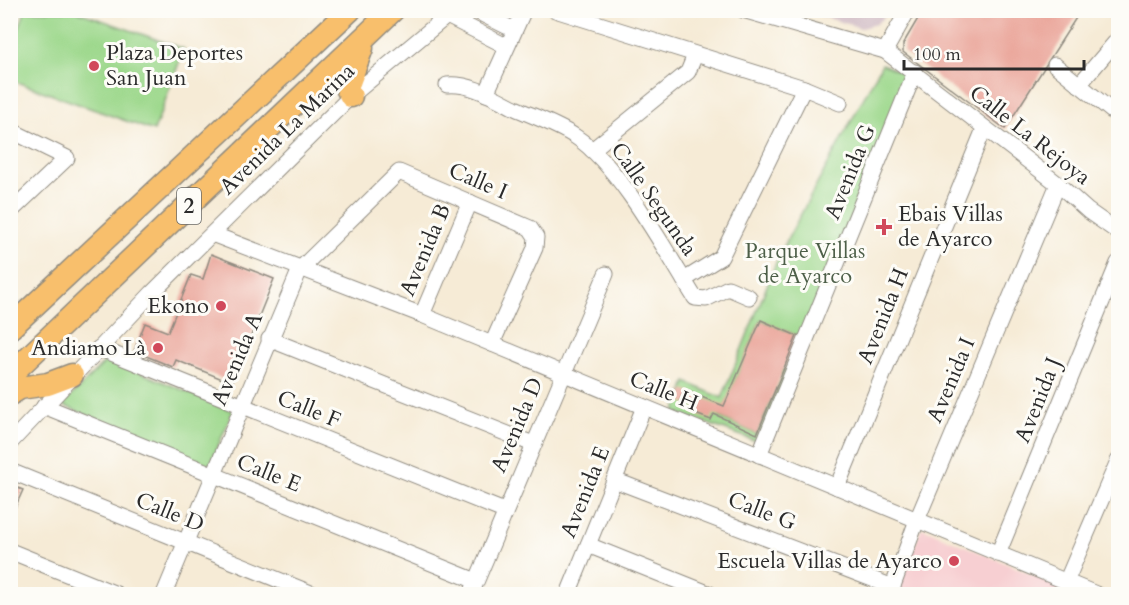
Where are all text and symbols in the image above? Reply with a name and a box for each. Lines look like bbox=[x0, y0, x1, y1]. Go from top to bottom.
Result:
scale bar bbox=[904, 33, 1084, 71]
place label: Plaza Deportes San Juan bbox=[106, 38, 243, 93]
text: 100 m bbox=[913, 42, 961, 67]
street label: Avenida La Marina bbox=[213, 56, 362, 202]
marker: Plaza Deportes San Juan bbox=[87, 59, 101, 73]
street label: Calle La Rejoya bbox=[963, 78, 1097, 192]
street label: Avenida G bbox=[817, 120, 883, 224]
street label: Calle Segunda bbox=[604, 136, 705, 262]
street label: Calle I bbox=[444, 155, 512, 207]
road number: 2 bbox=[177, 188, 201, 224]
street label: Avenida B bbox=[392, 199, 458, 301]
place label: Ebais Villas de Ayarco bbox=[898, 199, 1003, 254]
marker: Ebais Villas de Ayarco bbox=[875, 218, 893, 236]
park label: Parque Villas de Ayarco bbox=[745, 236, 865, 291]
street label: Avenida H bbox=[850, 264, 916, 368]
place label: Ekono bbox=[147, 291, 209, 321]
marker: Ekono bbox=[214, 299, 228, 313]
street label: Avenida A bbox=[204, 308, 270, 410]
place label: Andiamo Là bbox=[31, 333, 146, 363]
street label: Avenida I bbox=[920, 333, 982, 427]
marker: Andiamo Là bbox=[151, 341, 165, 355]
street label: Avenida J bbox=[1007, 353, 1069, 447]
street label: Calle H bbox=[625, 364, 703, 418]
street label: Avenida D bbox=[484, 373, 550, 477]
street label: Calle F bbox=[273, 383, 345, 435]
street label: Avenida E bbox=[553, 442, 617, 542]
street label: Calle E bbox=[232, 447, 306, 499]
street label: Calle G bbox=[724, 484, 800, 538]
street label: Calle D bbox=[131, 485, 209, 539]
place label: Escuela Villas de Ayarco bbox=[717, 546, 942, 576]
marker: Escuela Villas de Ayarco bbox=[947, 554, 961, 568]

